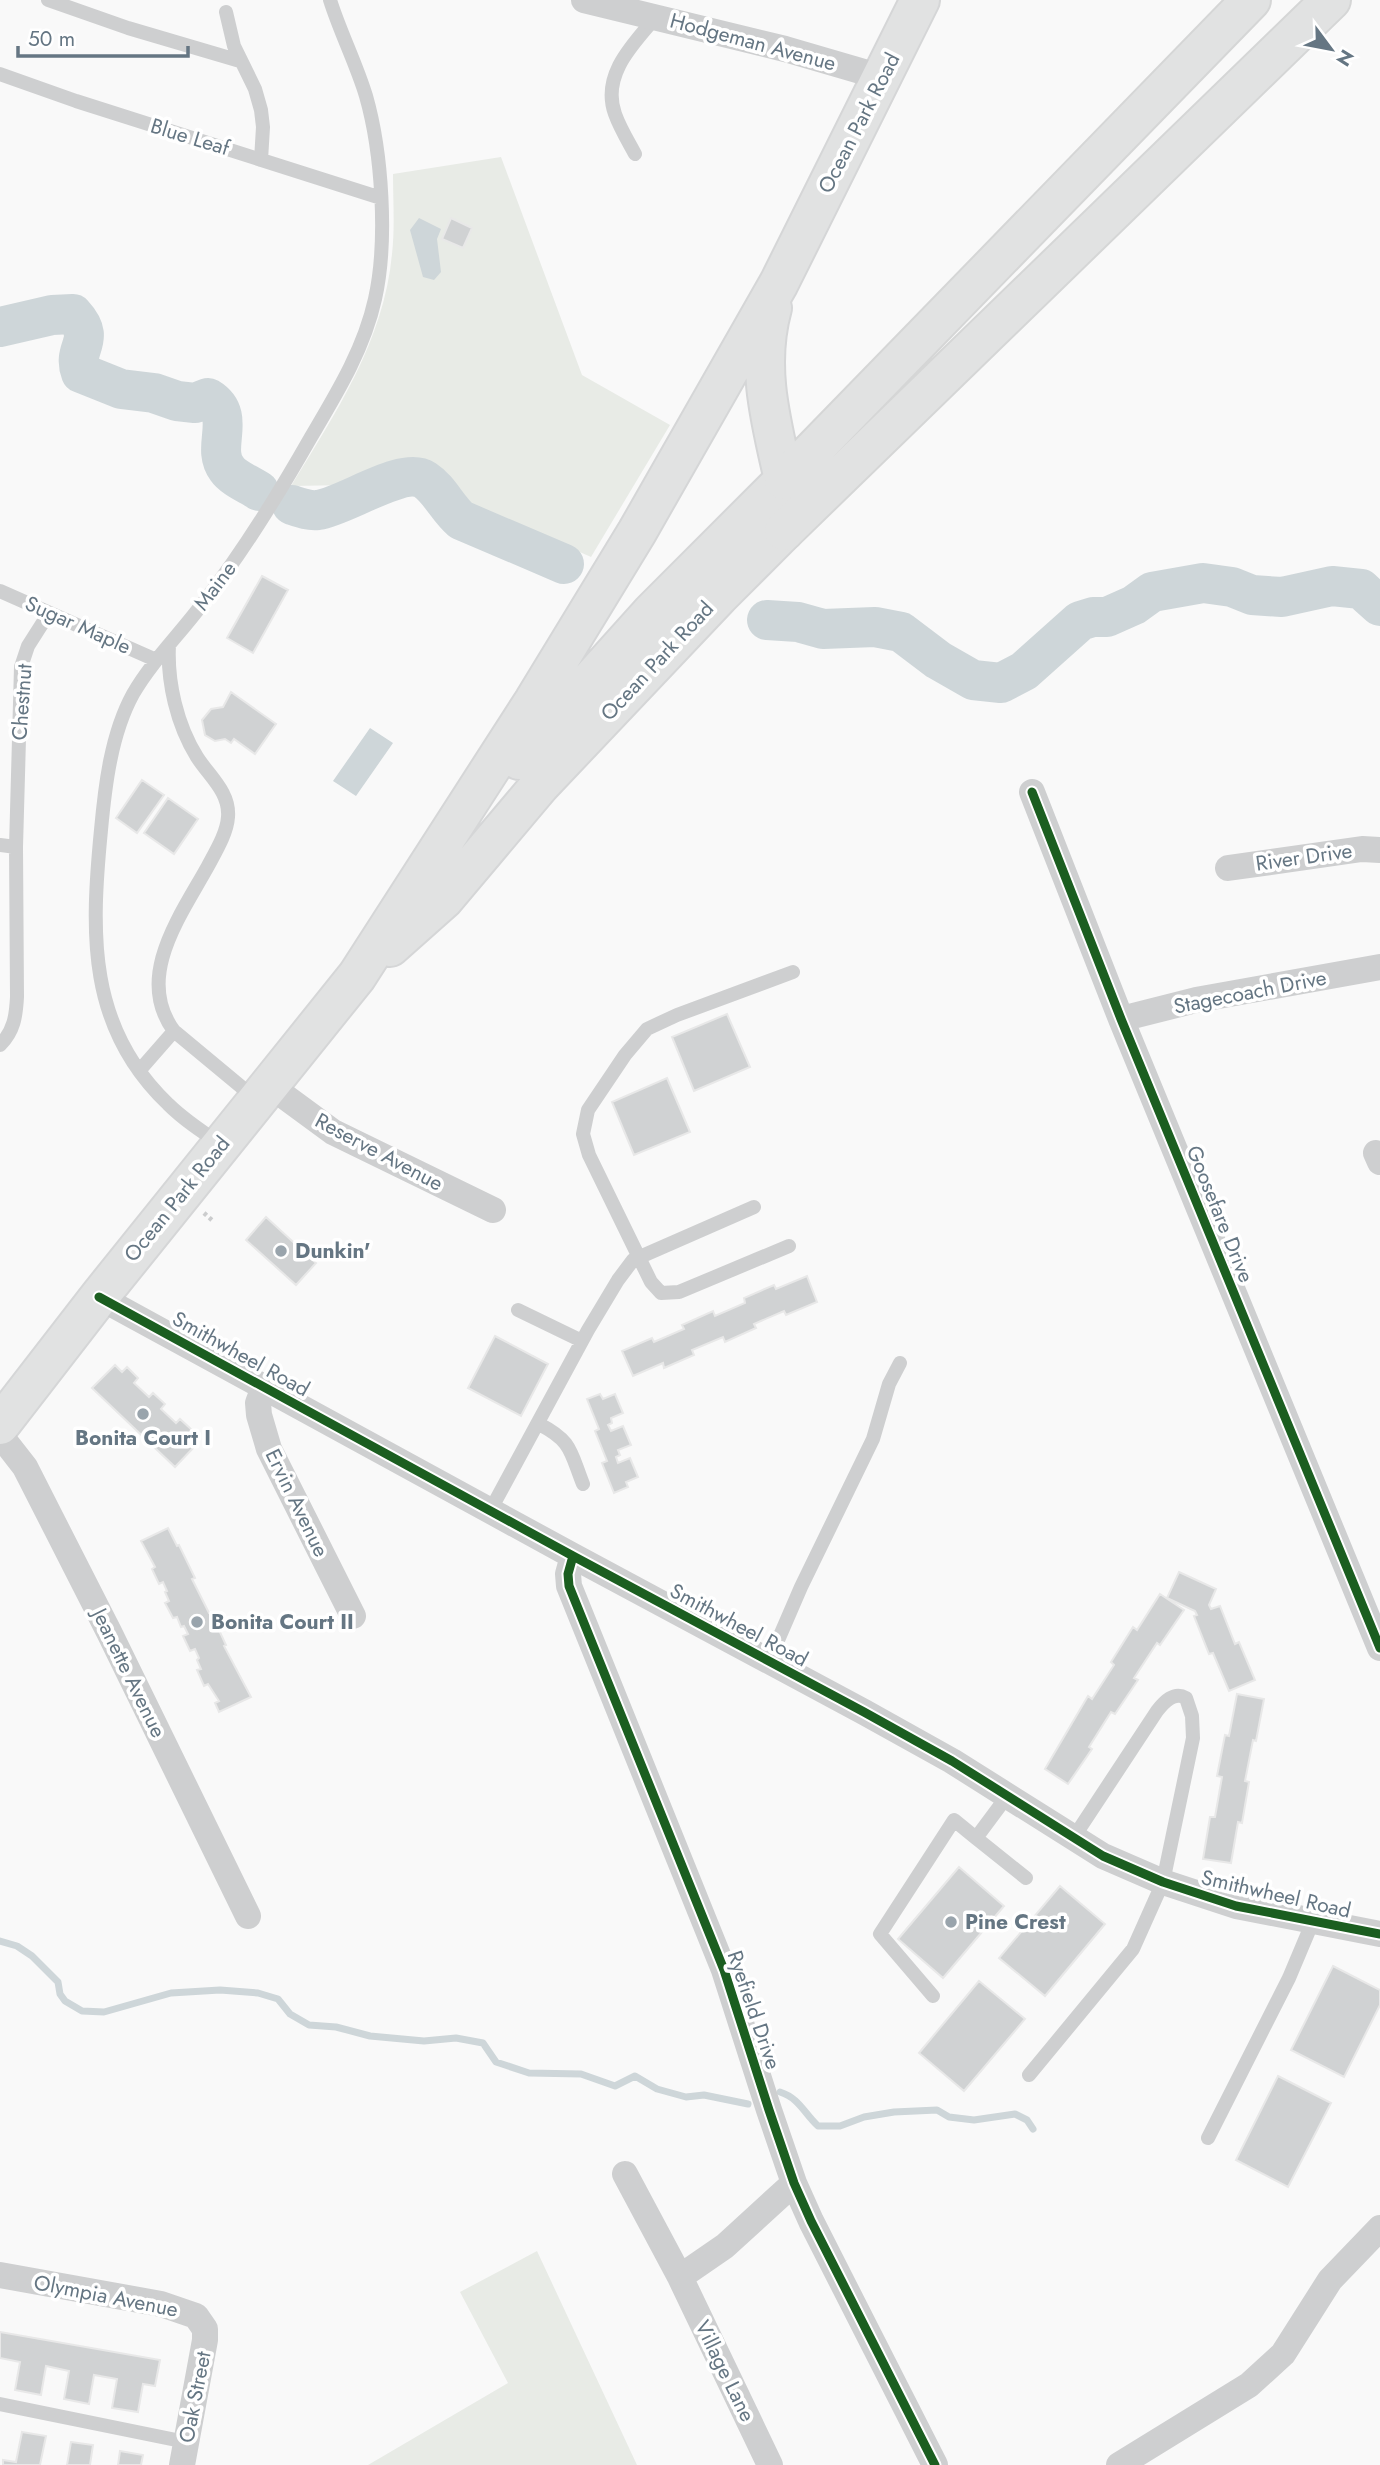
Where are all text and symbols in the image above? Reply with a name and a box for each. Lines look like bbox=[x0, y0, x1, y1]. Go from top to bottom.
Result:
street label: Hodgeman Avenue bbox=[667, 5, 839, 79]
scale bar bbox=[18, 14, 187, 58]
north arrow bbox=[1296, 14, 1366, 84]
text: 50 m bbox=[28, 24, 75, 54]
text: N bbox=[1330, 44, 1360, 71]
street label: Ocean Park Road bbox=[811, 48, 907, 198]
street label: Blue Leaf bbox=[147, 111, 234, 163]
street label: Maine bbox=[187, 555, 243, 617]
street label: Sugar Maple bbox=[20, 588, 136, 662]
street label: Ocean Park Road bbox=[594, 594, 720, 728]
street label: Chestnut bbox=[4, 663, 40, 741]
street label: River Drive bbox=[1254, 835, 1354, 879]
street label: Stagecoach Drive bbox=[1171, 962, 1329, 1022]
street label: Reserve Avenue bbox=[310, 1106, 449, 1198]
street label: Ocean Park Road bbox=[117, 1130, 237, 1268]
street label: Goosefare Drive bbox=[1179, 1141, 1261, 1287]
place label: Dunkin' bbox=[295, 1236, 370, 1266]
marker: Dunkin' bbox=[273, 1243, 289, 1259]
street label: Smithwheel Road bbox=[167, 1304, 315, 1404]
marker: Bonita Court I bbox=[135, 1406, 151, 1422]
place label: Bonita Court I bbox=[75, 1423, 211, 1453]
street label: Ervin Avenue bbox=[258, 1444, 336, 1562]
street label: Smithwheel Road bbox=[665, 1576, 813, 1674]
street label: Jeanette Avenue bbox=[83, 1601, 173, 1743]
place label: Bonita Court II bbox=[211, 1607, 354, 1637]
marker: Bonita Court II bbox=[189, 1614, 205, 1630]
street label: Smithwheel Road bbox=[1198, 1862, 1354, 1926]
place label: Pine Crest bbox=[965, 1907, 1066, 1937]
marker: Pine Crest bbox=[943, 1914, 959, 1930]
street label: Ryefield Drive bbox=[720, 1947, 788, 2073]
street label: Olympia Avenue bbox=[31, 2267, 181, 2325]
street label: Village Lane bbox=[688, 2315, 763, 2427]
street label: Oak Street bbox=[171, 2349, 219, 2445]

